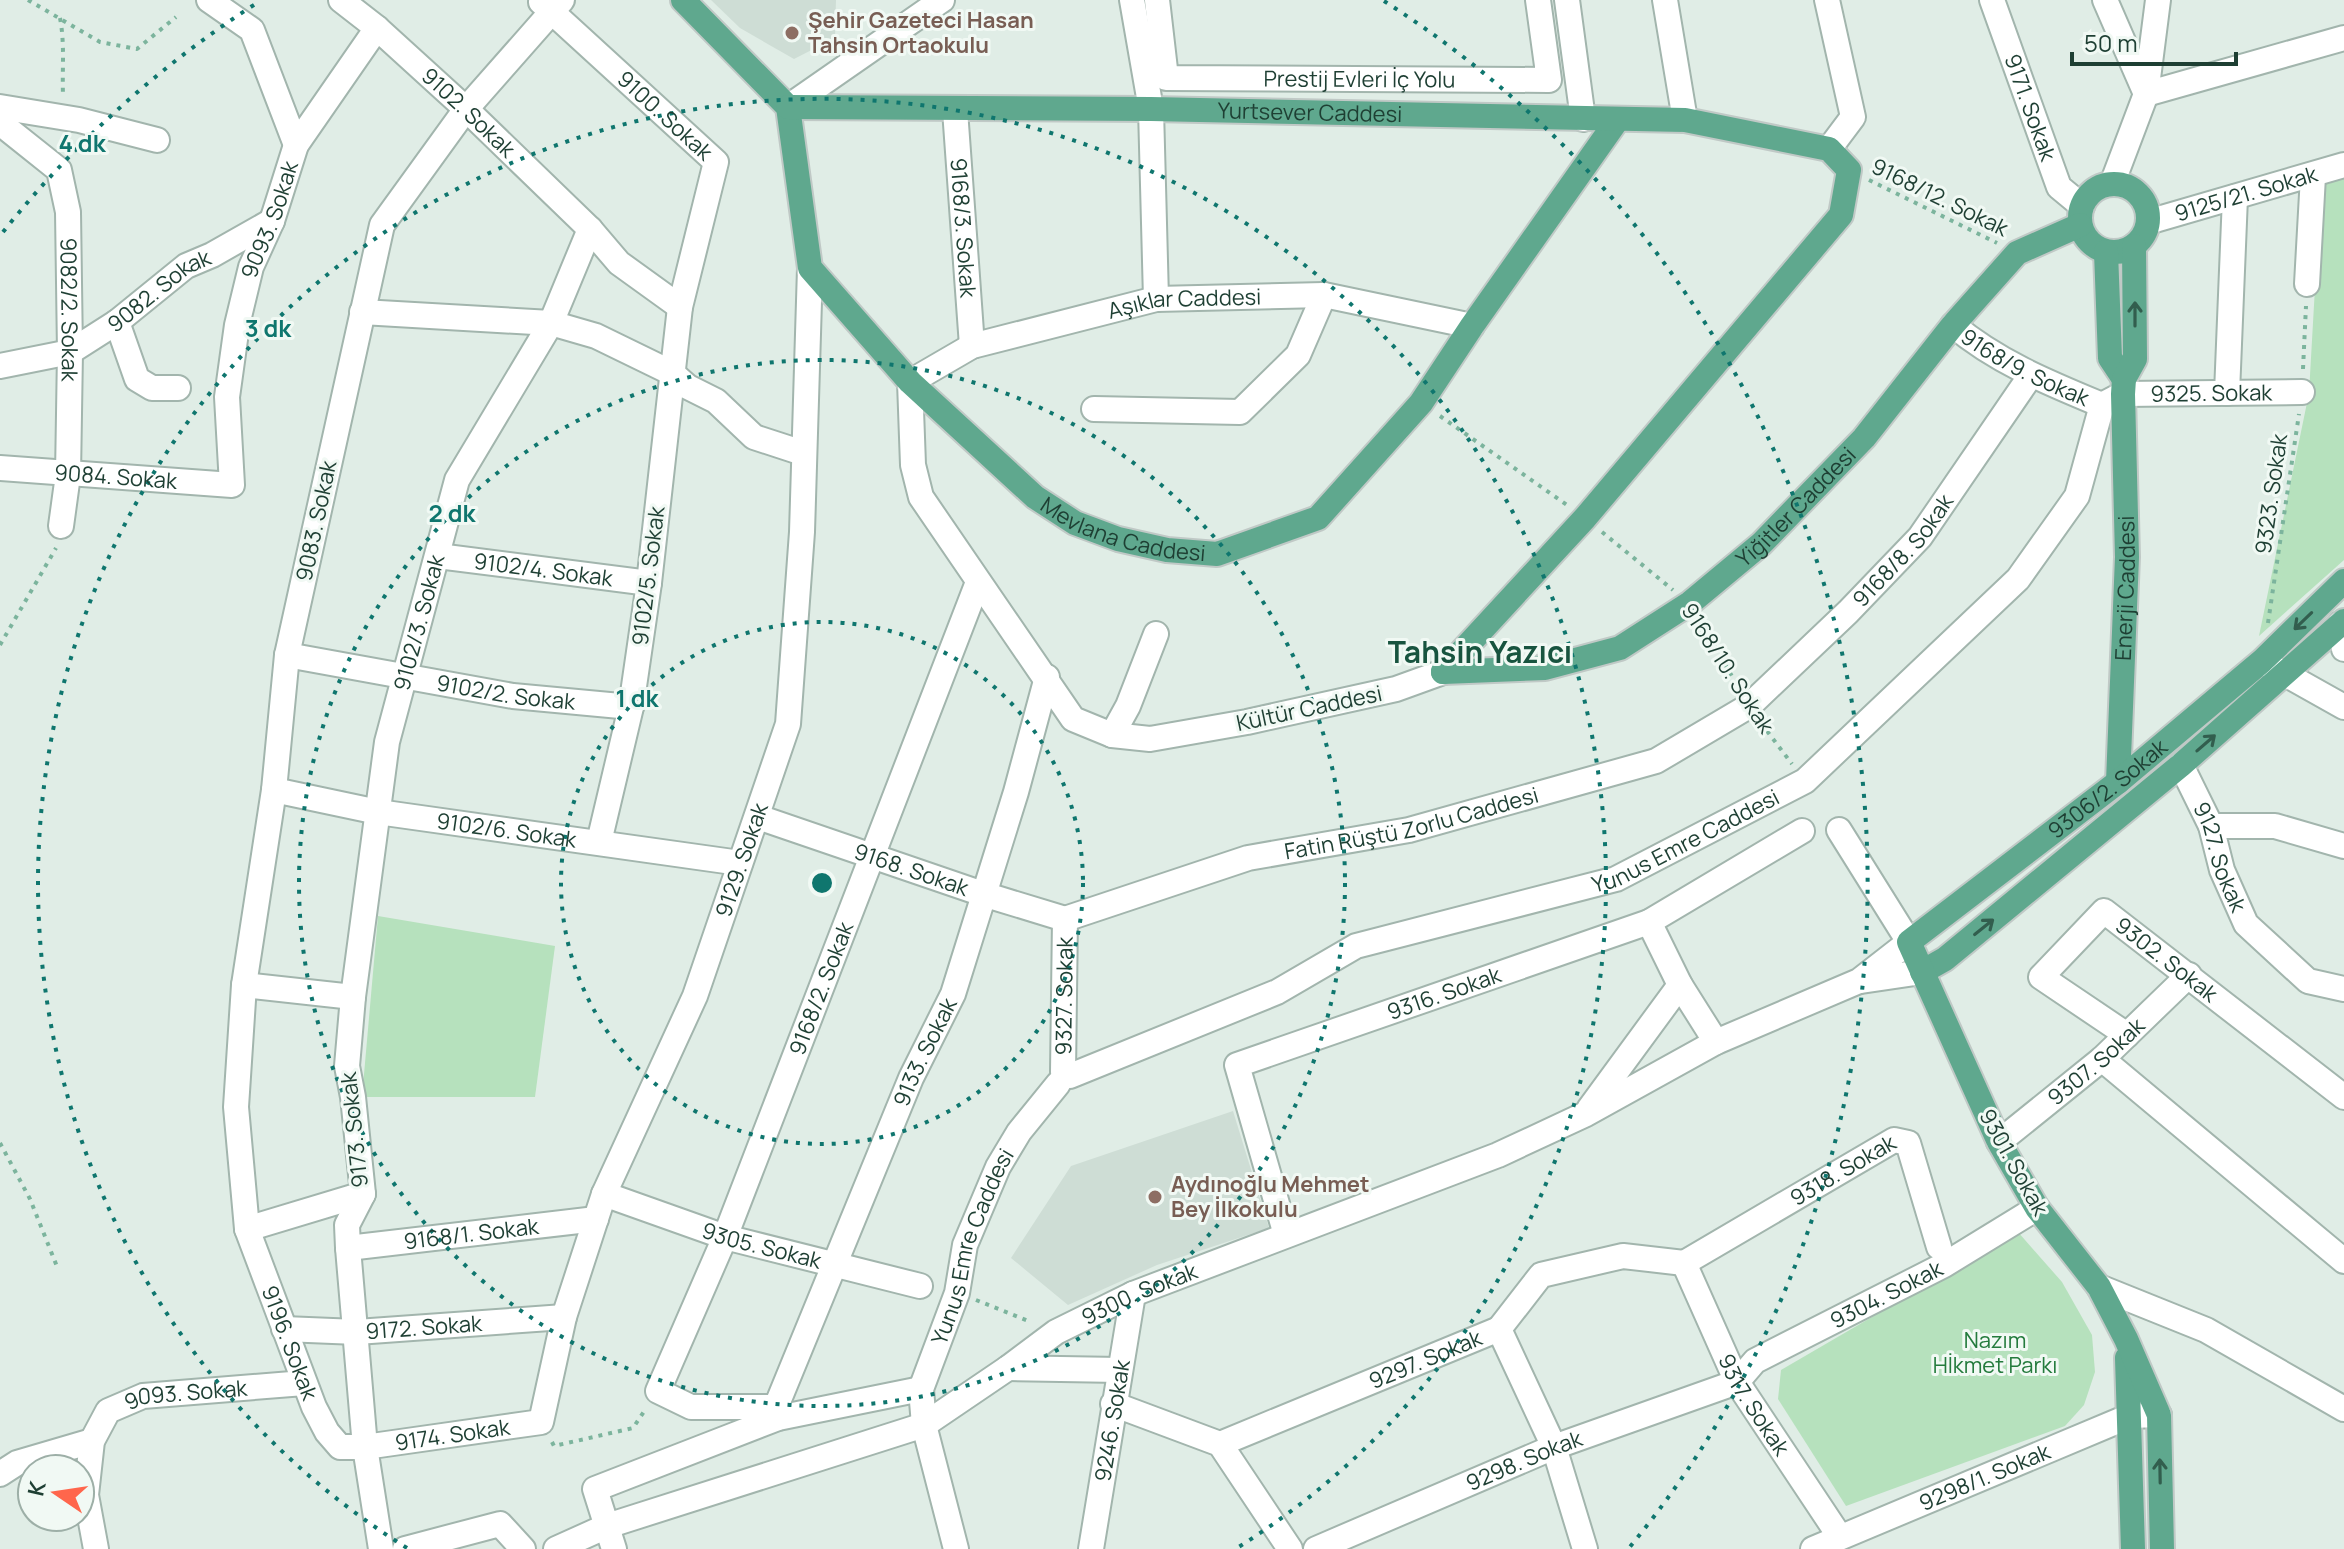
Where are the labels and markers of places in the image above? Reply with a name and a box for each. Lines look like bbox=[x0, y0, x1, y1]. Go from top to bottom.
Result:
place label: Şehir Gazeteci Hasan Tahsin Ortaokulu bbox=[808, 5, 1034, 60]
marker: Şehir Gazeteci Hasan Tahsin Ortaokulu bbox=[783, 24, 801, 42]
centre of rings bbox=[808, 869, 836, 897]
place label: Aydınoğlu Mehmet Bey İlkokulu bbox=[1171, 1169, 1370, 1224]
marker: Aydınoğlu Mehmet Bey İlkokulu bbox=[1146, 1188, 1164, 1206]

